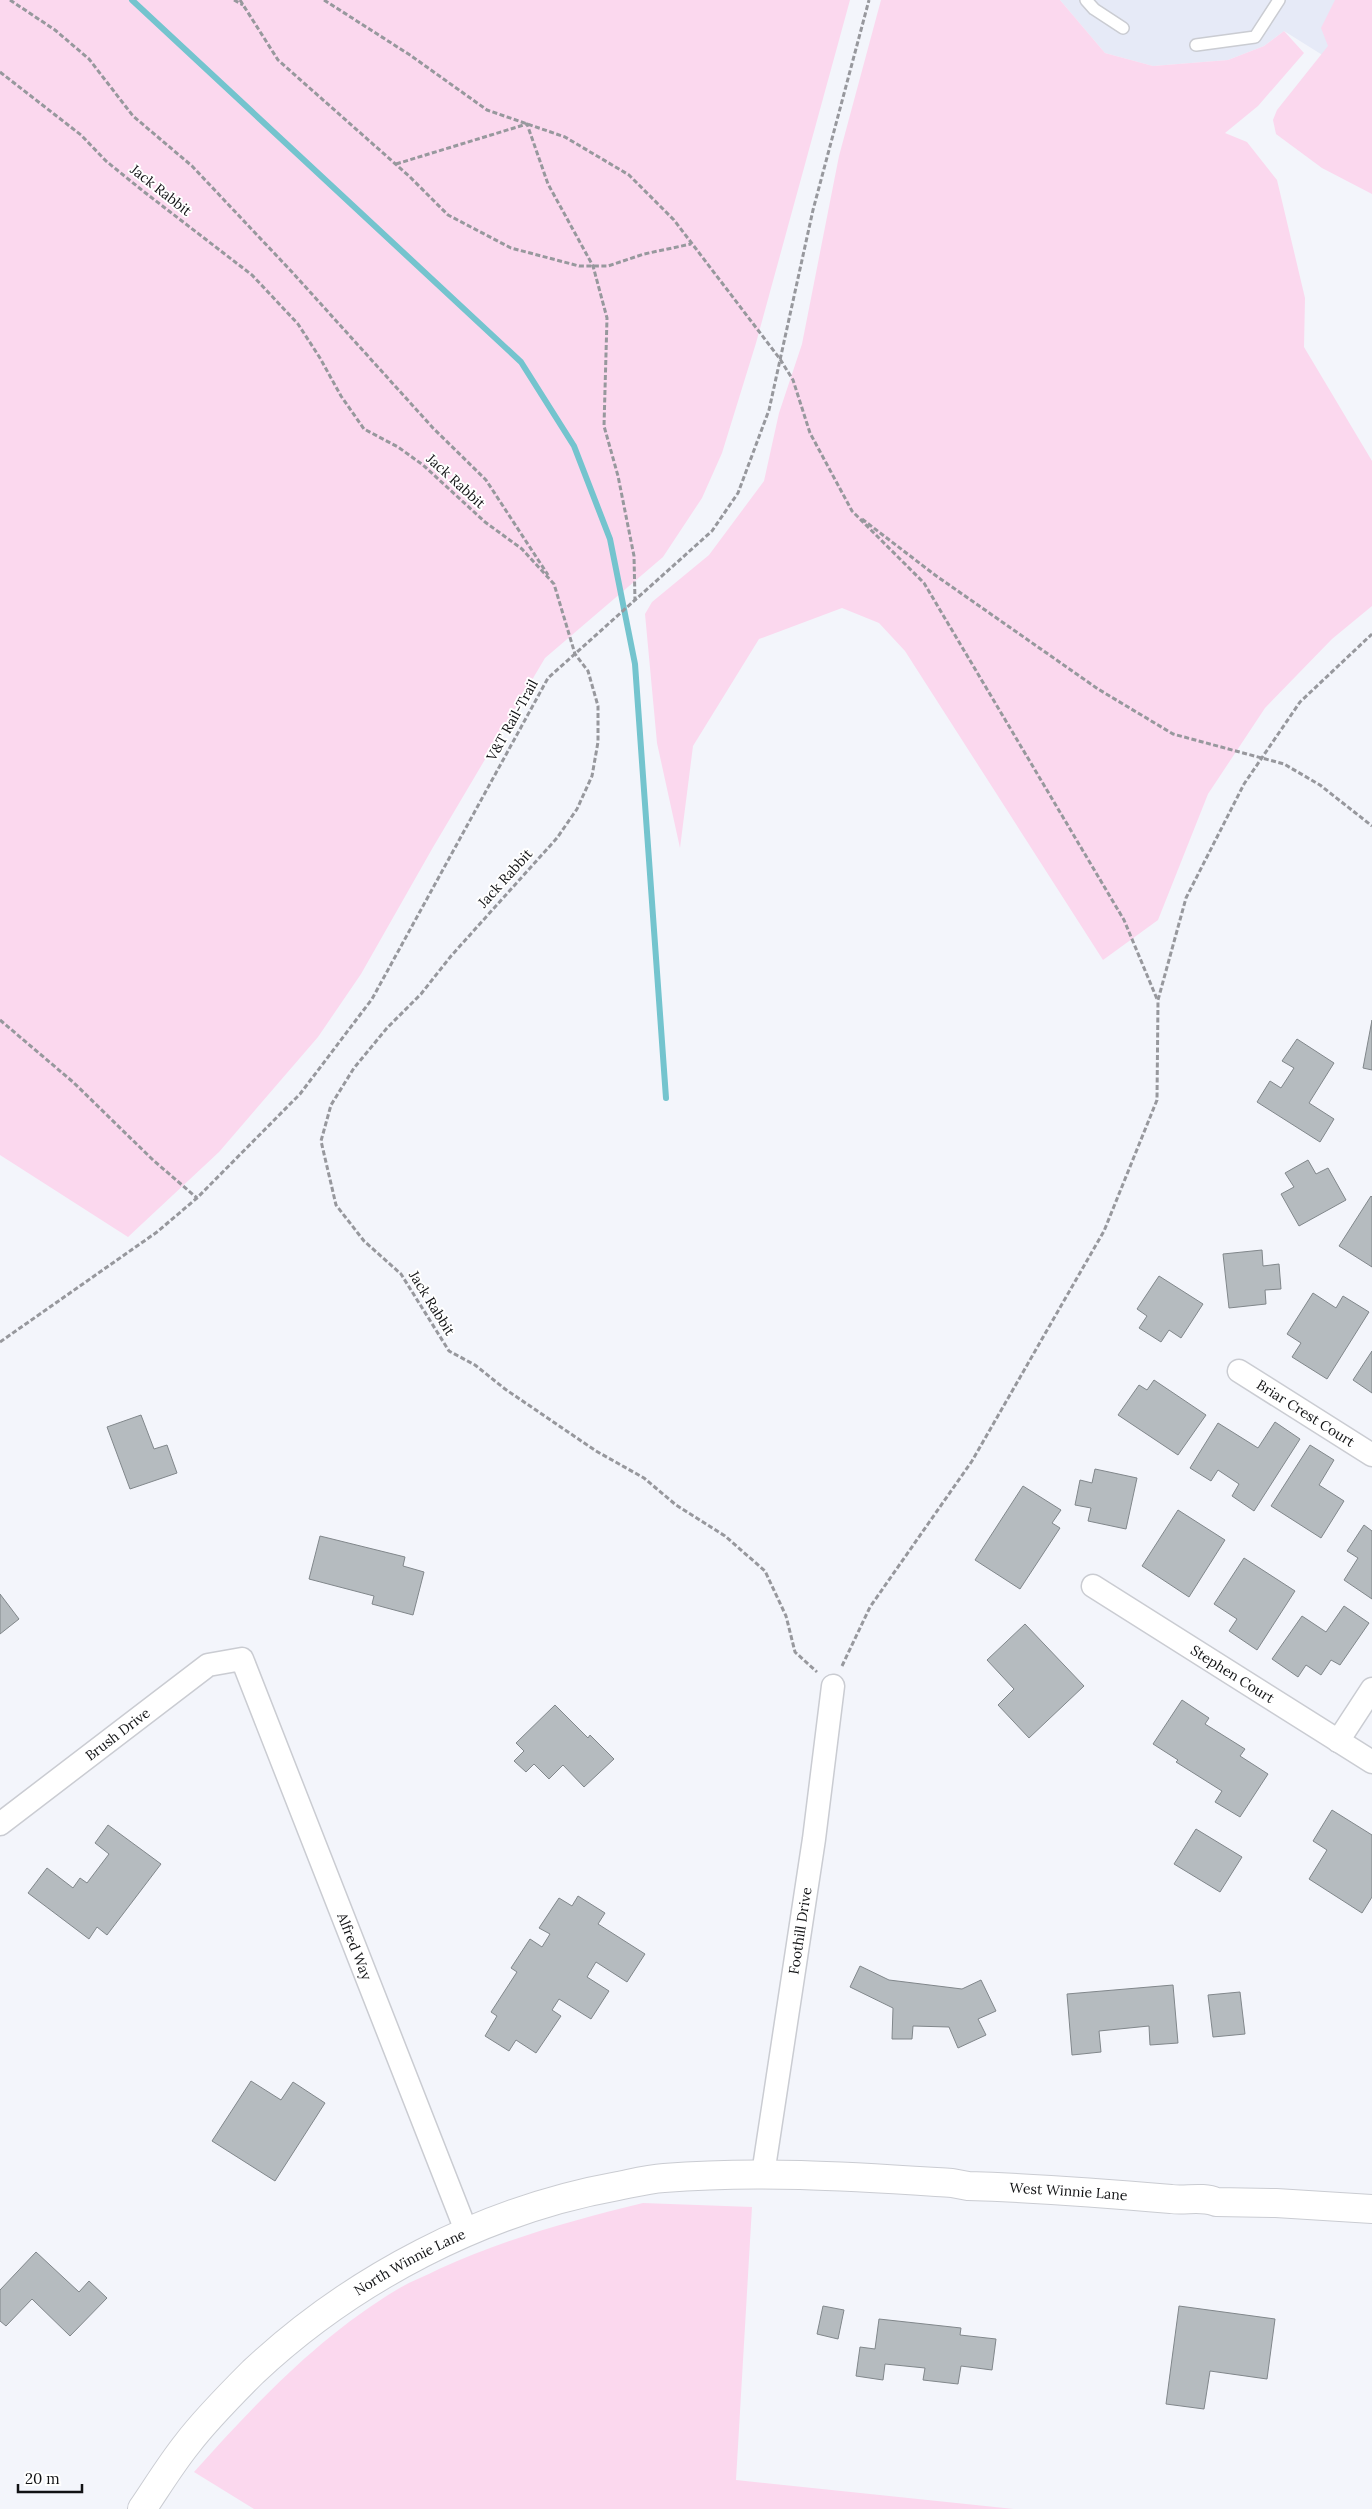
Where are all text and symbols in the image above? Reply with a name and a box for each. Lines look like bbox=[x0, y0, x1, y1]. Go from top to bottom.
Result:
street label: Jack Rabbit bbox=[126, 160, 196, 220]
street label: Jack Rabbit bbox=[422, 449, 489, 512]
street label: V&T Rail-Trail bbox=[482, 676, 542, 765]
street label: Jack Rabbit bbox=[473, 845, 536, 912]
street label: Jack Rabbit bbox=[405, 1267, 459, 1339]
street label: Briar Crest Court bbox=[1253, 1376, 1359, 1451]
street label: Stephen Court bbox=[1187, 1641, 1278, 1707]
street label: Brush Drive bbox=[82, 1703, 154, 1765]
street label: Foothill Drive bbox=[785, 1886, 816, 1976]
street label: Alfred Way bbox=[333, 1909, 376, 1983]
street label: West Winnie Lane bbox=[1009, 2179, 1129, 2204]
street label: North Winnie Lane bbox=[351, 2225, 469, 2299]
scale bar bbox=[18, 2462, 81, 2494]
text: 20 m bbox=[25, 2469, 60, 2488]

